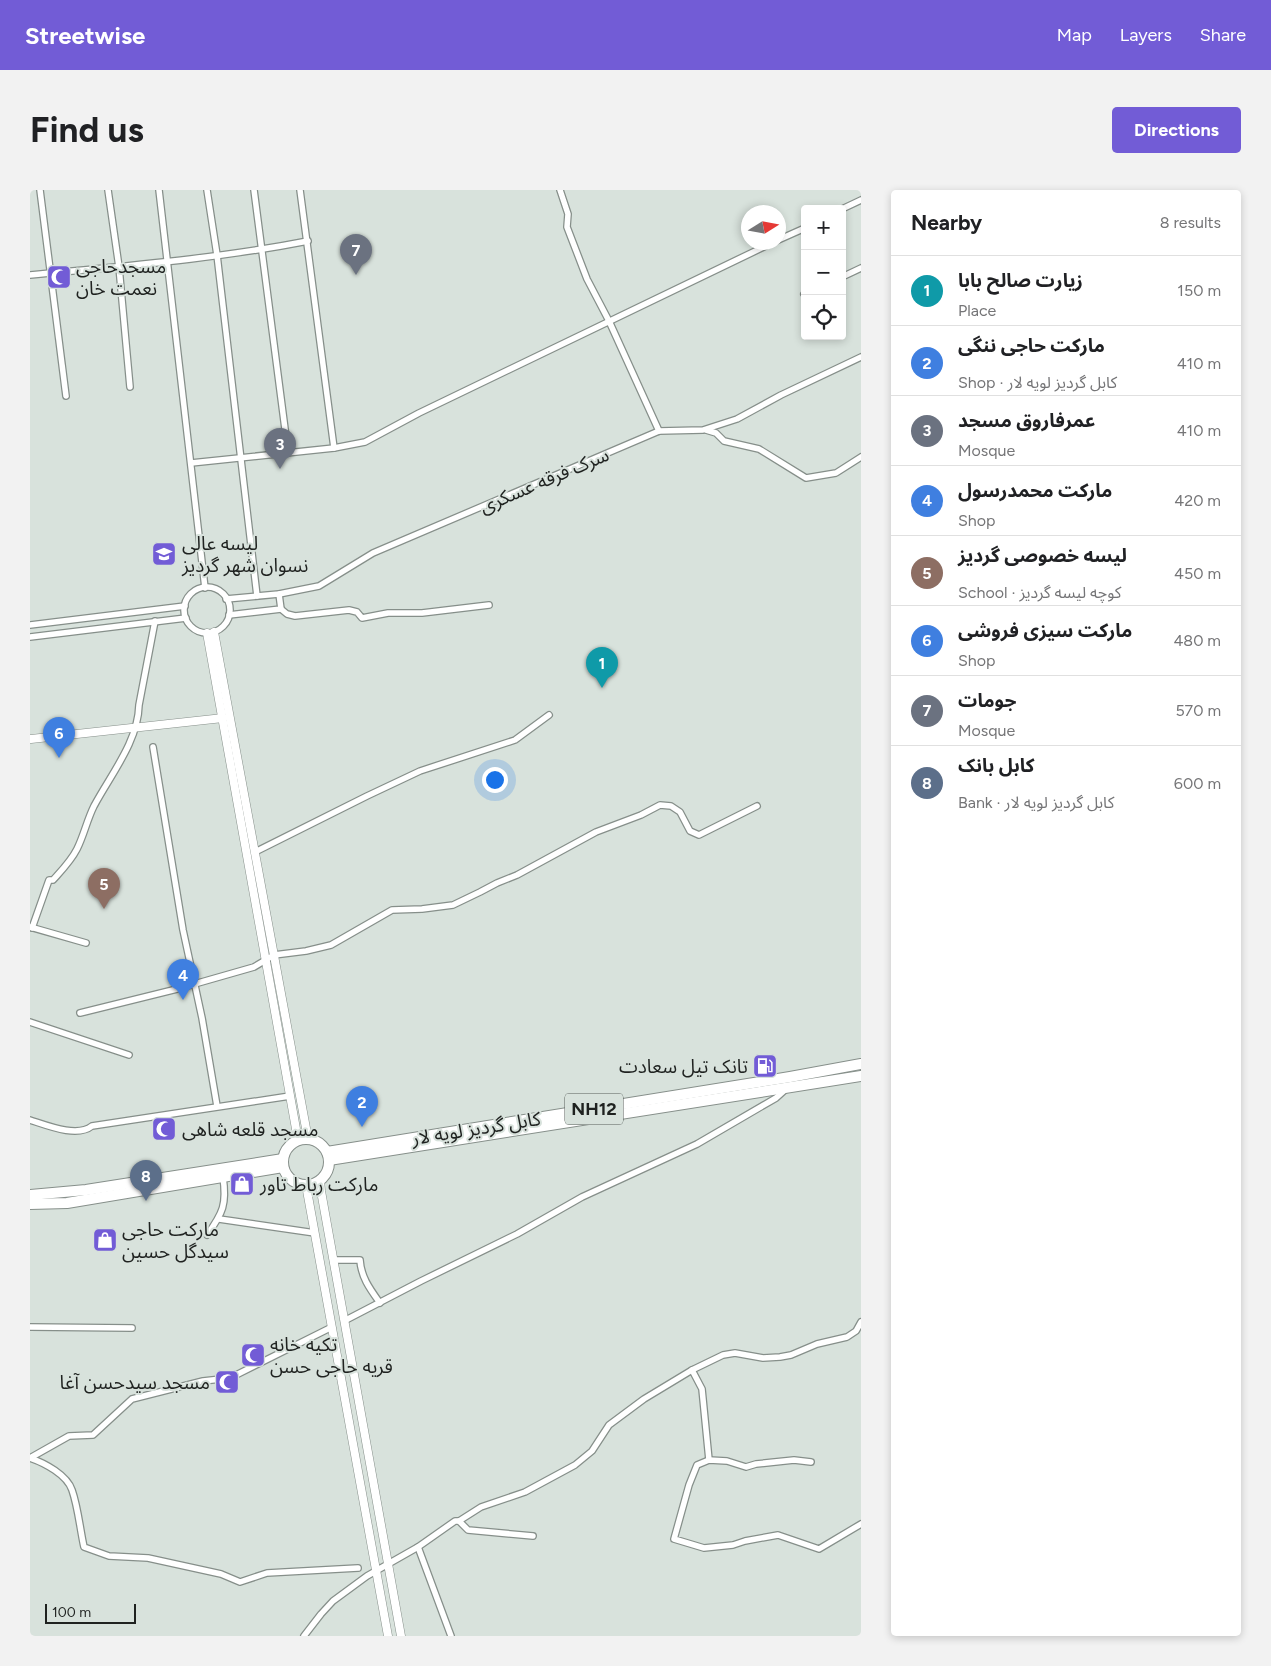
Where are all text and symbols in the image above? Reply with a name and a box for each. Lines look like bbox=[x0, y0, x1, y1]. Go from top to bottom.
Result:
text: Streetwise bbox=[25, 21, 145, 50]
text: Map bbox=[1057, 24, 1092, 46]
text: Layers bbox=[1120, 24, 1172, 46]
text: Share bbox=[1200, 24, 1246, 46]
button: Directions bbox=[1112, 107, 1241, 153]
text: Find us bbox=[30, 109, 144, 151]
north arrow bbox=[741, 205, 786, 250]
map controls bbox=[801, 205, 846, 340]
button: + bbox=[801, 205, 846, 250]
text: Nearby bbox=[911, 210, 982, 235]
text: 8 results bbox=[1160, 213, 1221, 232]
pin: 7 bbox=[340, 234, 372, 275]
button: − bbox=[801, 250, 846, 295]
place label: مسجدحاجی نعمت خان bbox=[76, 255, 166, 300]
mosque icon: مسجدحاجی نعمت خان bbox=[46, 264, 72, 290]
text: زیارت صالح بابا bbox=[958, 269, 1083, 292]
text: 1 bbox=[924, 281, 930, 300]
text: 150 m bbox=[1177, 281, 1221, 300]
button: locate bbox=[801, 295, 846, 340]
text: Place bbox=[958, 301, 996, 320]
text: مارکت حاجی ننگی bbox=[958, 334, 1105, 357]
text: 2 bbox=[922, 354, 932, 373]
text: 410 m bbox=[1177, 354, 1221, 373]
text: Shop · کابل گردیز لویه لار bbox=[958, 373, 1117, 392]
text: عمرفاروق مسجد bbox=[958, 409, 1095, 432]
text: 3 bbox=[923, 421, 931, 440]
text: 410 m bbox=[1177, 421, 1221, 440]
pin: 3 bbox=[264, 428, 296, 469]
text: Mosque bbox=[958, 441, 1015, 460]
street label: سرک فرقه عسکری bbox=[476, 443, 612, 518]
text: مارکت محمدرسول bbox=[958, 479, 1112, 502]
text: 4 bbox=[922, 491, 932, 510]
text: 420 m bbox=[1174, 491, 1221, 510]
text: Shop bbox=[958, 511, 996, 530]
place label: لیسه عالی نسوان شهر گردیز bbox=[181, 532, 308, 577]
school or university icon: لیسه عالی نسوان شهر گردیز bbox=[151, 541, 177, 567]
text: لیسه خصوصی گردیز bbox=[958, 544, 1127, 567]
text: 5 bbox=[922, 564, 932, 583]
text: 450 m bbox=[1174, 564, 1221, 583]
text: School · کوچه لیسه گردیز bbox=[958, 583, 1121, 602]
text: مارکت سیزی فروشی bbox=[958, 619, 1132, 642]
text: 6 bbox=[922, 631, 932, 650]
text: 480 m bbox=[1173, 631, 1221, 650]
pin: 1 bbox=[586, 647, 618, 688]
text: Shop bbox=[958, 651, 996, 670]
text: جومات bbox=[958, 689, 1016, 712]
text: 7 bbox=[923, 701, 931, 720]
text: 570 m bbox=[1175, 701, 1221, 720]
pin: 6 bbox=[43, 717, 75, 758]
text: Mosque bbox=[958, 721, 1015, 740]
text: کابل بانک bbox=[958, 754, 1034, 777]
your location bbox=[482, 767, 508, 793]
text: 8 bbox=[922, 774, 932, 793]
text: 600 m bbox=[1174, 774, 1221, 793]
text: Bank · کابل گردیز لویه لار bbox=[958, 793, 1114, 812]
pin: 5 bbox=[88, 868, 120, 909]
pin: 4 bbox=[167, 959, 199, 1000]
fuel station icon: تانک تیل سعادت bbox=[752, 1053, 778, 1079]
place label: تانک تیل سعادت bbox=[619, 1055, 748, 1078]
pin: 2 bbox=[346, 1086, 378, 1127]
road number: NH12 bbox=[565, 1094, 623, 1124]
street label: کابل گردیز لویه لار bbox=[409, 1107, 543, 1150]
mosque icon: مسجد قلعه شاهی bbox=[151, 1116, 177, 1142]
place label: مسجد قلعه شاهی bbox=[182, 1118, 318, 1141]
pin: 8 bbox=[130, 1160, 162, 1201]
shop icon: مارکت رباط تاور bbox=[229, 1171, 255, 1197]
place label: مارکت رباط تاور bbox=[259, 1173, 378, 1196]
place label: مارکت حاجی سیدگل حسین bbox=[122, 1218, 229, 1263]
shop icon: مارکت حاجی سیدگل حسین bbox=[92, 1227, 118, 1253]
place label: تکیه خانه قریه حاجی حسن bbox=[270, 1333, 393, 1378]
mosque icon: تکیه خانه قریه حاجی حسن bbox=[240, 1342, 266, 1368]
mosque icon: مسجد سیدحسن آغا bbox=[214, 1369, 240, 1395]
place label: مسجد سیدحسن آغا bbox=[59, 1371, 210, 1394]
scale bar bbox=[45, 1601, 136, 1624]
text: 100 m bbox=[52, 1604, 91, 1621]

